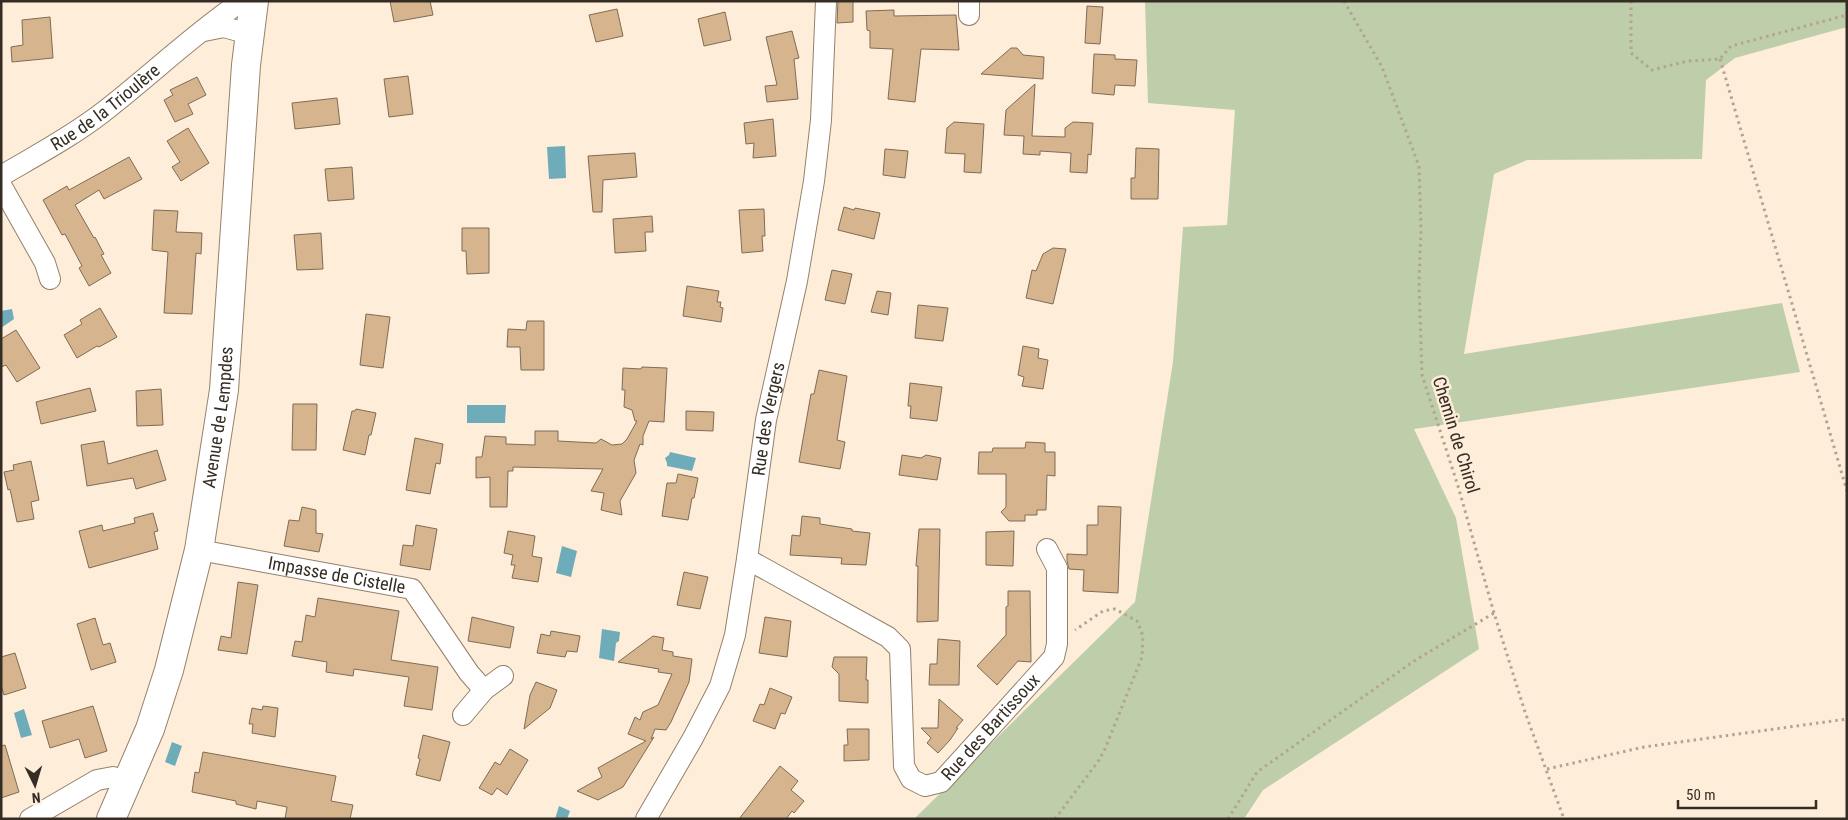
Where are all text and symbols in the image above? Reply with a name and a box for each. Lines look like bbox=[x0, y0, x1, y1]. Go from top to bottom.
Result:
street label: Rue de la Trioulère bbox=[47, 59, 164, 155]
street label: Avenue de Lempdes bbox=[198, 346, 237, 489]
street label: Rue des Vergers bbox=[747, 360, 789, 477]
street label: Chemin de Chirol bbox=[1429, 374, 1484, 496]
street label: Impasse de Cistelle bbox=[266, 552, 407, 598]
street label: Rue des Bartissoux bbox=[937, 669, 1044, 785]
north arrow bbox=[10, 760, 60, 810]
scale bar bbox=[1678, 778, 1816, 810]
text: 50 m bbox=[1686, 786, 1716, 804]
text: N bbox=[31, 790, 41, 806]

